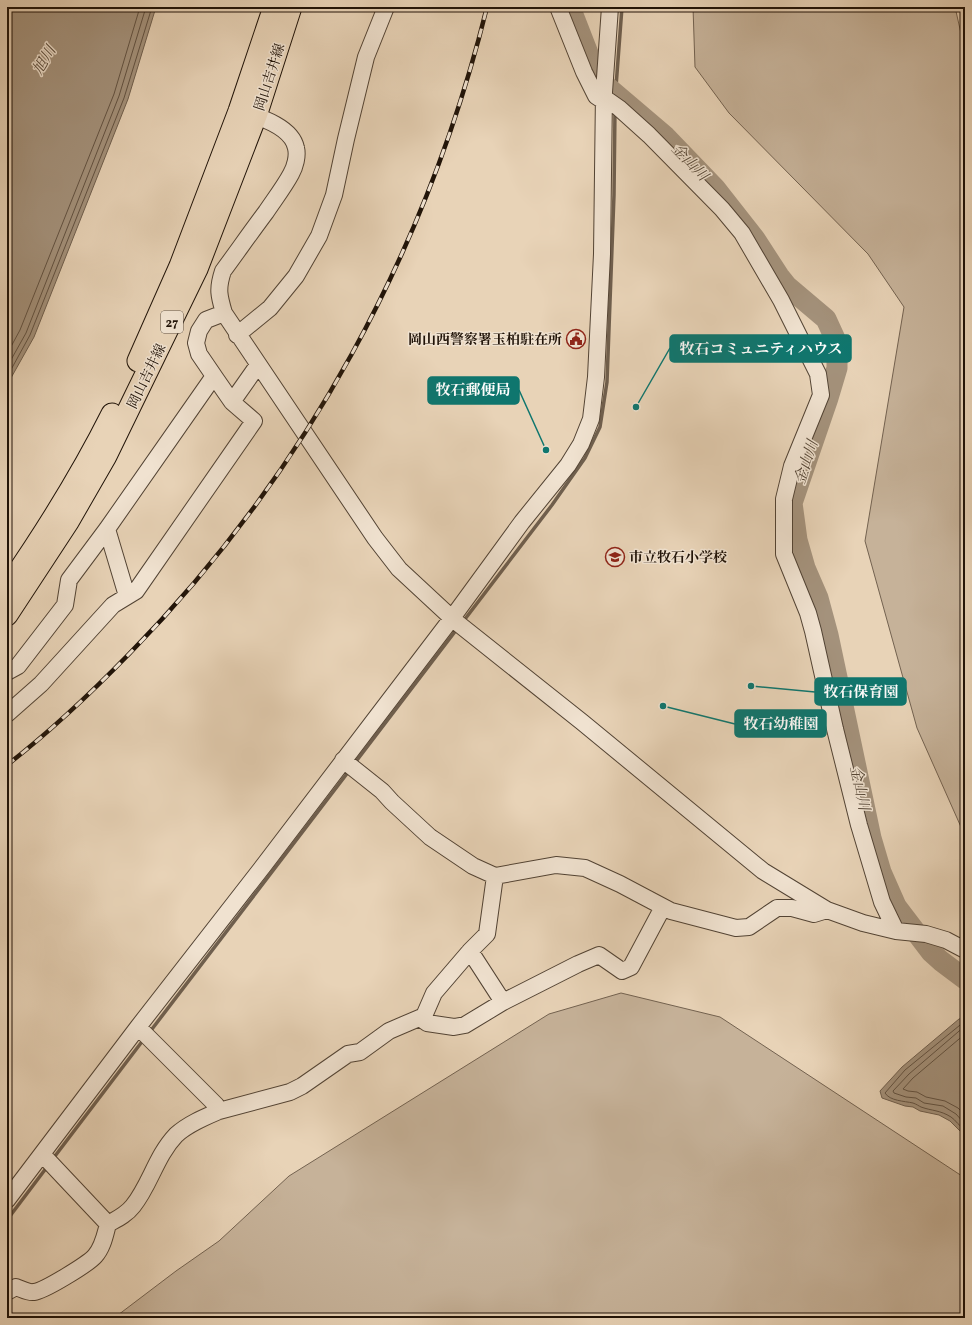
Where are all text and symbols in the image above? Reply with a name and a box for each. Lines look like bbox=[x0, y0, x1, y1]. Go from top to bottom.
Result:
water label: 旭川 bbox=[29, 41, 63, 79]
street label: 岡山吉井線 bbox=[251, 41, 290, 114]
water label: 金山川 bbox=[666, 140, 713, 188]
road number: 27 bbox=[161, 311, 183, 333]
public building icon: 岡山西警察署玉柏駐在所 bbox=[565, 328, 587, 350]
place label: 岡山西警察署玉柏駐在所 bbox=[408, 331, 562, 350]
callout: 牧石コミュニティハウス bbox=[670, 335, 851, 362]
text: 牧石コミュニティハウス bbox=[679, 340, 843, 361]
street label: 岡山吉井線 bbox=[123, 341, 171, 412]
callout: 牧石郵便局 bbox=[428, 377, 519, 404]
text: 牧石郵便局 bbox=[435, 381, 511, 402]
water label: 金山川 bbox=[790, 436, 825, 487]
school or university icon: 市立牧石小学校 bbox=[604, 546, 626, 568]
place label: 市立牧石小学校 bbox=[629, 549, 727, 568]
callout: 牧石保育園 bbox=[815, 678, 906, 705]
text: 牧石保育園 bbox=[823, 683, 899, 704]
callout: 牧石幼稚園 bbox=[735, 710, 826, 737]
text: 牧石幼稚園 bbox=[743, 715, 819, 736]
water label: 金山川 bbox=[844, 764, 874, 814]

